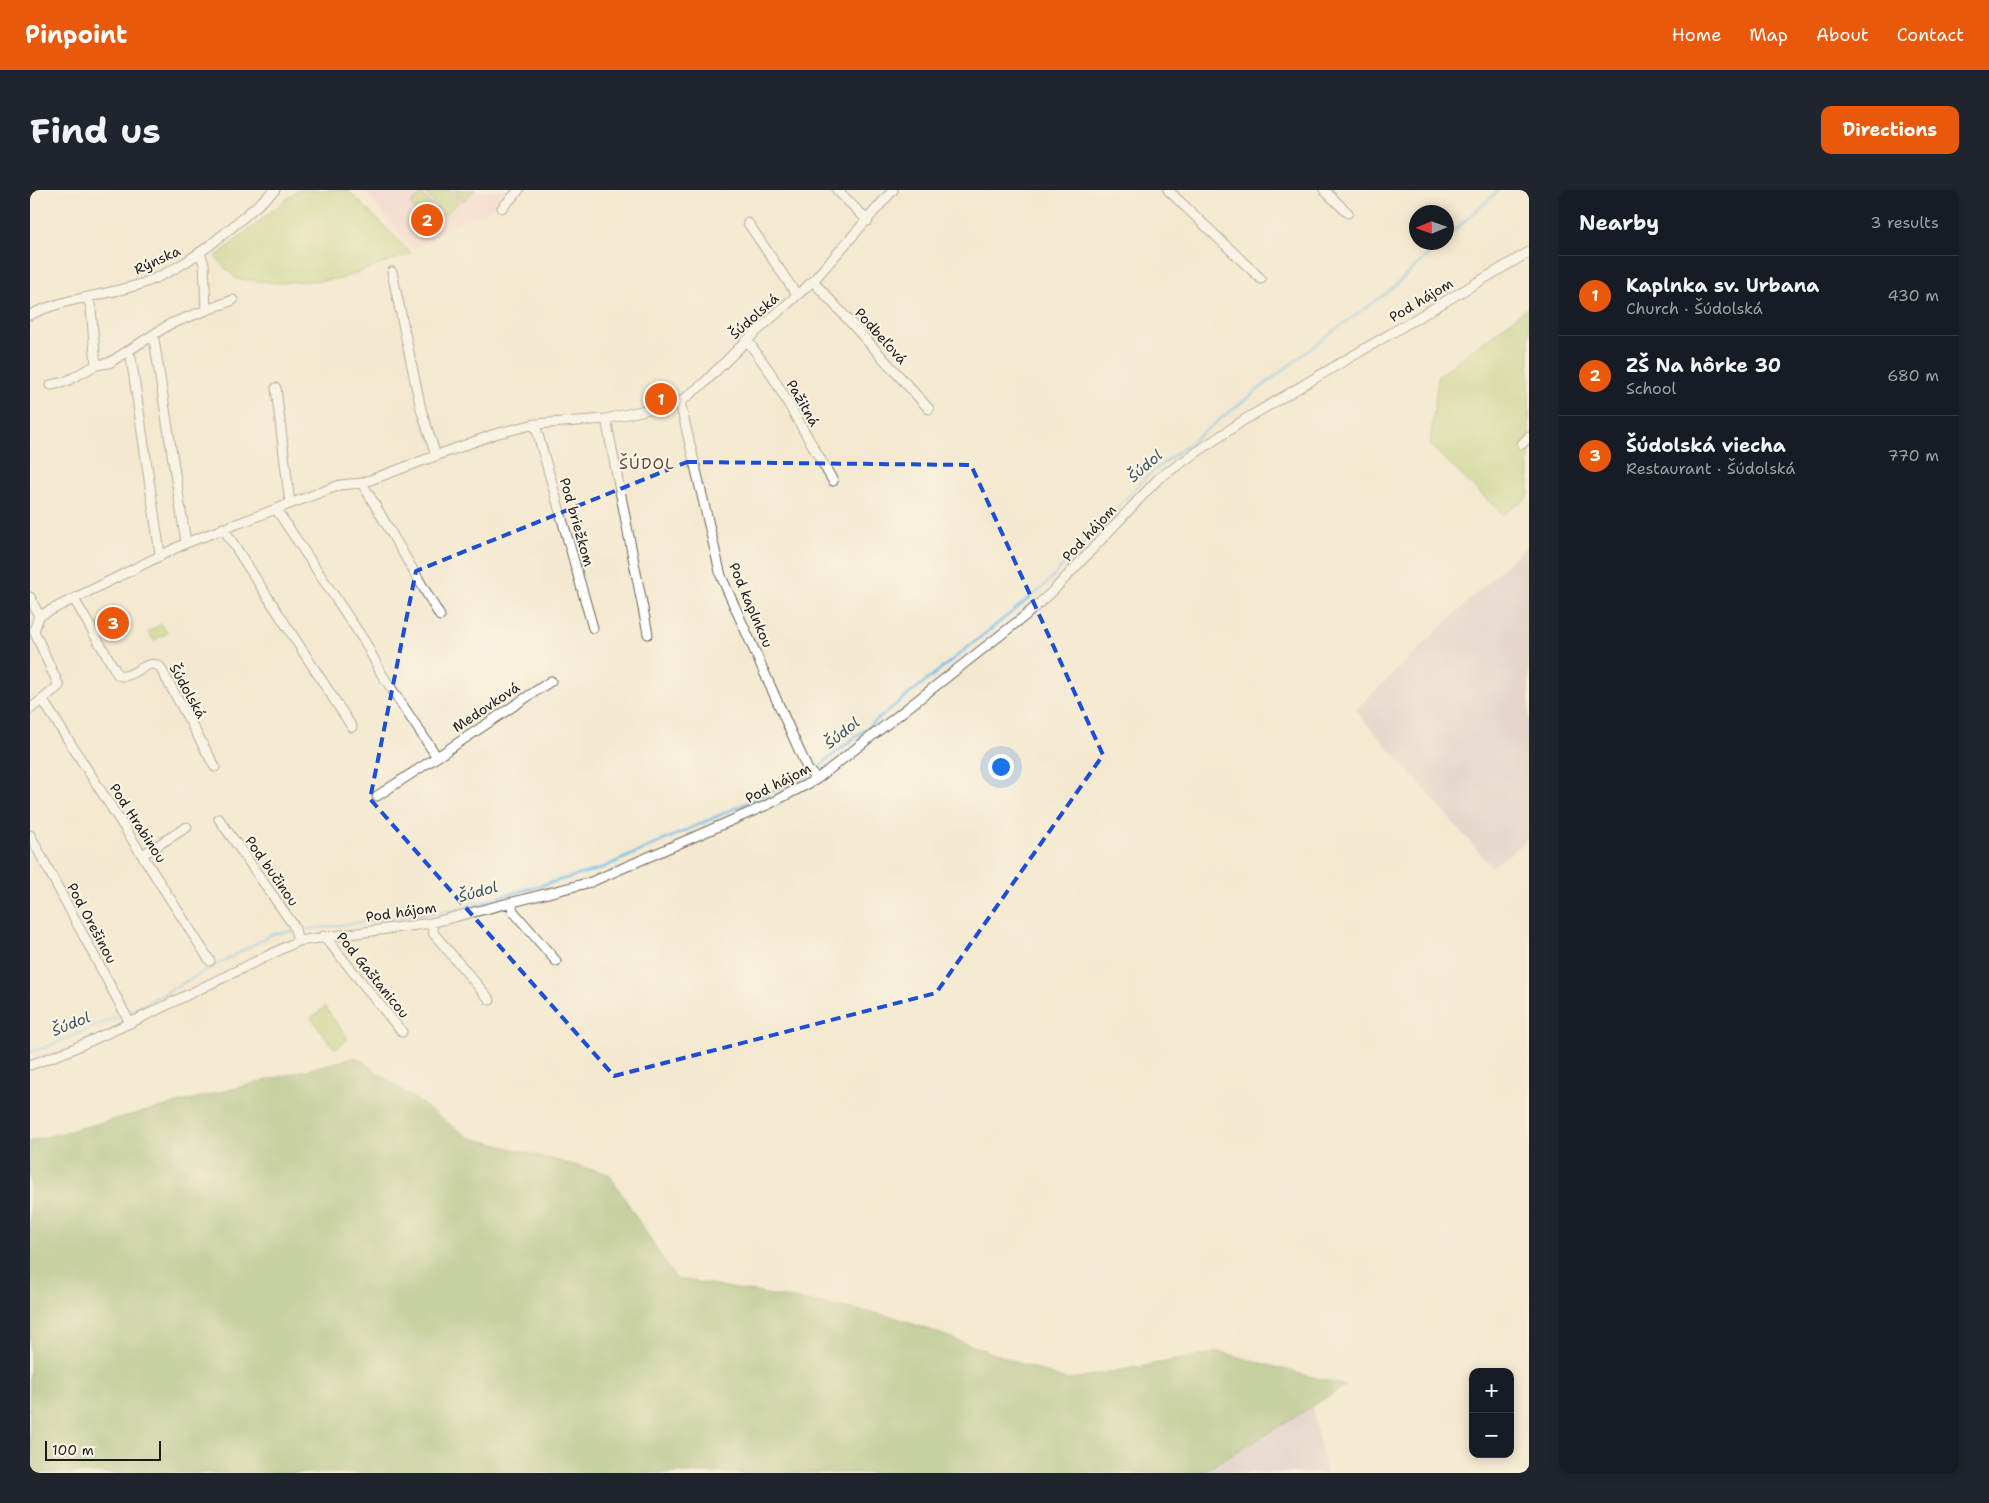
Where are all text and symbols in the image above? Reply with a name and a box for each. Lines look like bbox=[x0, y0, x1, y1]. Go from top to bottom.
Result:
text: Pinpoint bbox=[25, 19, 127, 51]
text: Home bbox=[1672, 23, 1721, 47]
text: Map bbox=[1749, 23, 1788, 47]
text: About bbox=[1816, 23, 1869, 47]
text: Contact bbox=[1897, 23, 1964, 47]
button: Directions bbox=[1821, 106, 1959, 154]
text: Find us bbox=[30, 107, 161, 154]
pin: 2 bbox=[411, 201, 443, 239]
north arrow bbox=[1409, 205, 1454, 250]
text: Nearby bbox=[1579, 209, 1659, 237]
text: 3 results bbox=[1870, 212, 1939, 233]
street label: Rýnska bbox=[131, 241, 183, 278]
text: Kaplnka sv. Urbana bbox=[1626, 273, 1819, 298]
street label: Pod hájom bbox=[1386, 274, 1456, 326]
text: 1 bbox=[1591, 285, 1599, 306]
text: 430 m bbox=[1888, 285, 1939, 306]
street label: Šúdolská bbox=[726, 289, 782, 343]
text: Church · Šúdolská bbox=[1626, 298, 1763, 319]
street label: Podbeľová bbox=[851, 304, 911, 368]
text: ZŠ Na hôrke 30 bbox=[1626, 353, 1781, 378]
text: 2 bbox=[1589, 365, 1601, 386]
text: 680 m bbox=[1887, 365, 1939, 386]
street label: Pažitná bbox=[782, 376, 824, 430]
text: School bbox=[1626, 378, 1676, 399]
pin: 1 bbox=[645, 380, 677, 418]
text: Šúdolská viecha bbox=[1626, 433, 1786, 458]
water label: Šúdol bbox=[1123, 444, 1167, 487]
text: 3 bbox=[1589, 445, 1601, 466]
text: 770 m bbox=[1887, 445, 1939, 466]
district label: ŠÚDOL bbox=[619, 453, 675, 474]
text: Restaurant · Šúdolská bbox=[1626, 458, 1796, 479]
street label: Pod briežkom bbox=[556, 476, 598, 568]
street label: Pod hájom bbox=[1058, 501, 1120, 565]
street label: Pod kaplnkou bbox=[725, 560, 777, 650]
pin: 3 bbox=[97, 604, 129, 642]
street label: Šúdolská bbox=[166, 660, 211, 722]
street label: Medovková bbox=[449, 678, 523, 736]
water label: Šúdol bbox=[820, 712, 864, 753]
your location bbox=[988, 754, 1014, 780]
street label: Pod hájom bbox=[742, 759, 814, 807]
street label: Pod Hrabinou bbox=[106, 780, 170, 866]
street label: Pod bučinou bbox=[241, 832, 303, 910]
water label: Šúdol bbox=[456, 876, 500, 907]
street label: Pod Orešinou bbox=[63, 880, 121, 966]
street label: Pod hájom bbox=[365, 898, 437, 926]
street label: Pod Gaštanicou bbox=[333, 928, 413, 1022]
water label: Šúdol bbox=[48, 1006, 94, 1041]
map controls bbox=[1469, 1368, 1514, 1458]
button: + bbox=[1469, 1368, 1514, 1413]
button: − bbox=[1469, 1413, 1514, 1458]
scale bar bbox=[45, 1438, 161, 1461]
text: 100 m bbox=[52, 1441, 94, 1459]

